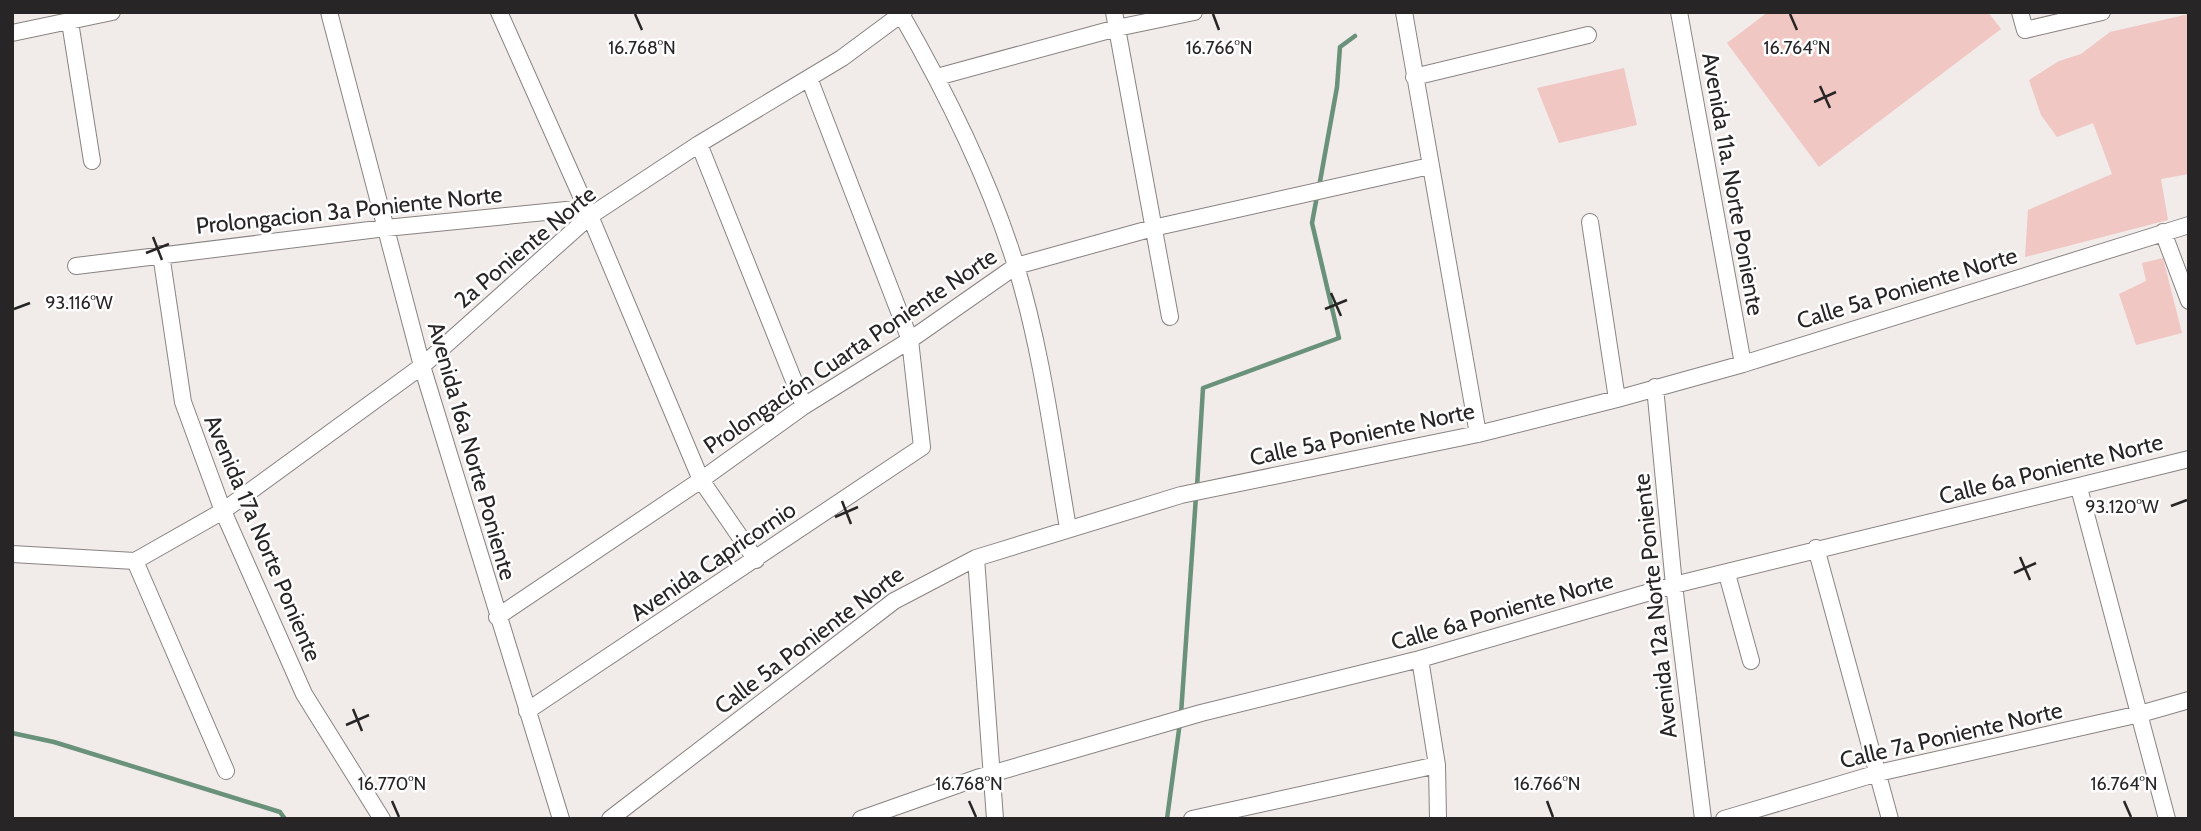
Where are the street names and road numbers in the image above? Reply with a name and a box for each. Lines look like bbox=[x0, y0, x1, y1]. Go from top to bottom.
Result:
street label: Avenida 11a. Norte Poniente bbox=[1696, 50, 1770, 318]
street label: Prolongacion 3a Poniente Norte bbox=[194, 180, 504, 240]
street label: 2a Poniente Norte bbox=[449, 180, 601, 314]
street label: Calle 5a Poniente Norte bbox=[1793, 241, 2021, 335]
street label: Prolongación Cuarta Poniente Norte bbox=[698, 242, 1002, 460]
street label: Avenida 16a Norte Poniente bbox=[422, 319, 522, 584]
street label: Calle 5a Poniente Norte bbox=[1247, 396, 1477, 472]
street label: Avenida 17a Norte Poniente bbox=[198, 411, 328, 666]
street label: Calle 6a Poniente Norte bbox=[1936, 428, 2166, 510]
street label: Avenida 12a Norte Poniente bbox=[1627, 472, 1683, 740]
street label: Avenida Capricornio bbox=[625, 495, 801, 627]
street label: Calle 5a Poniente Norte bbox=[709, 560, 909, 720]
street label: Calle 6a Poniente Norte bbox=[1388, 566, 1616, 656]
street label: Calle 7a Poniente Norte bbox=[1837, 696, 2065, 774]

